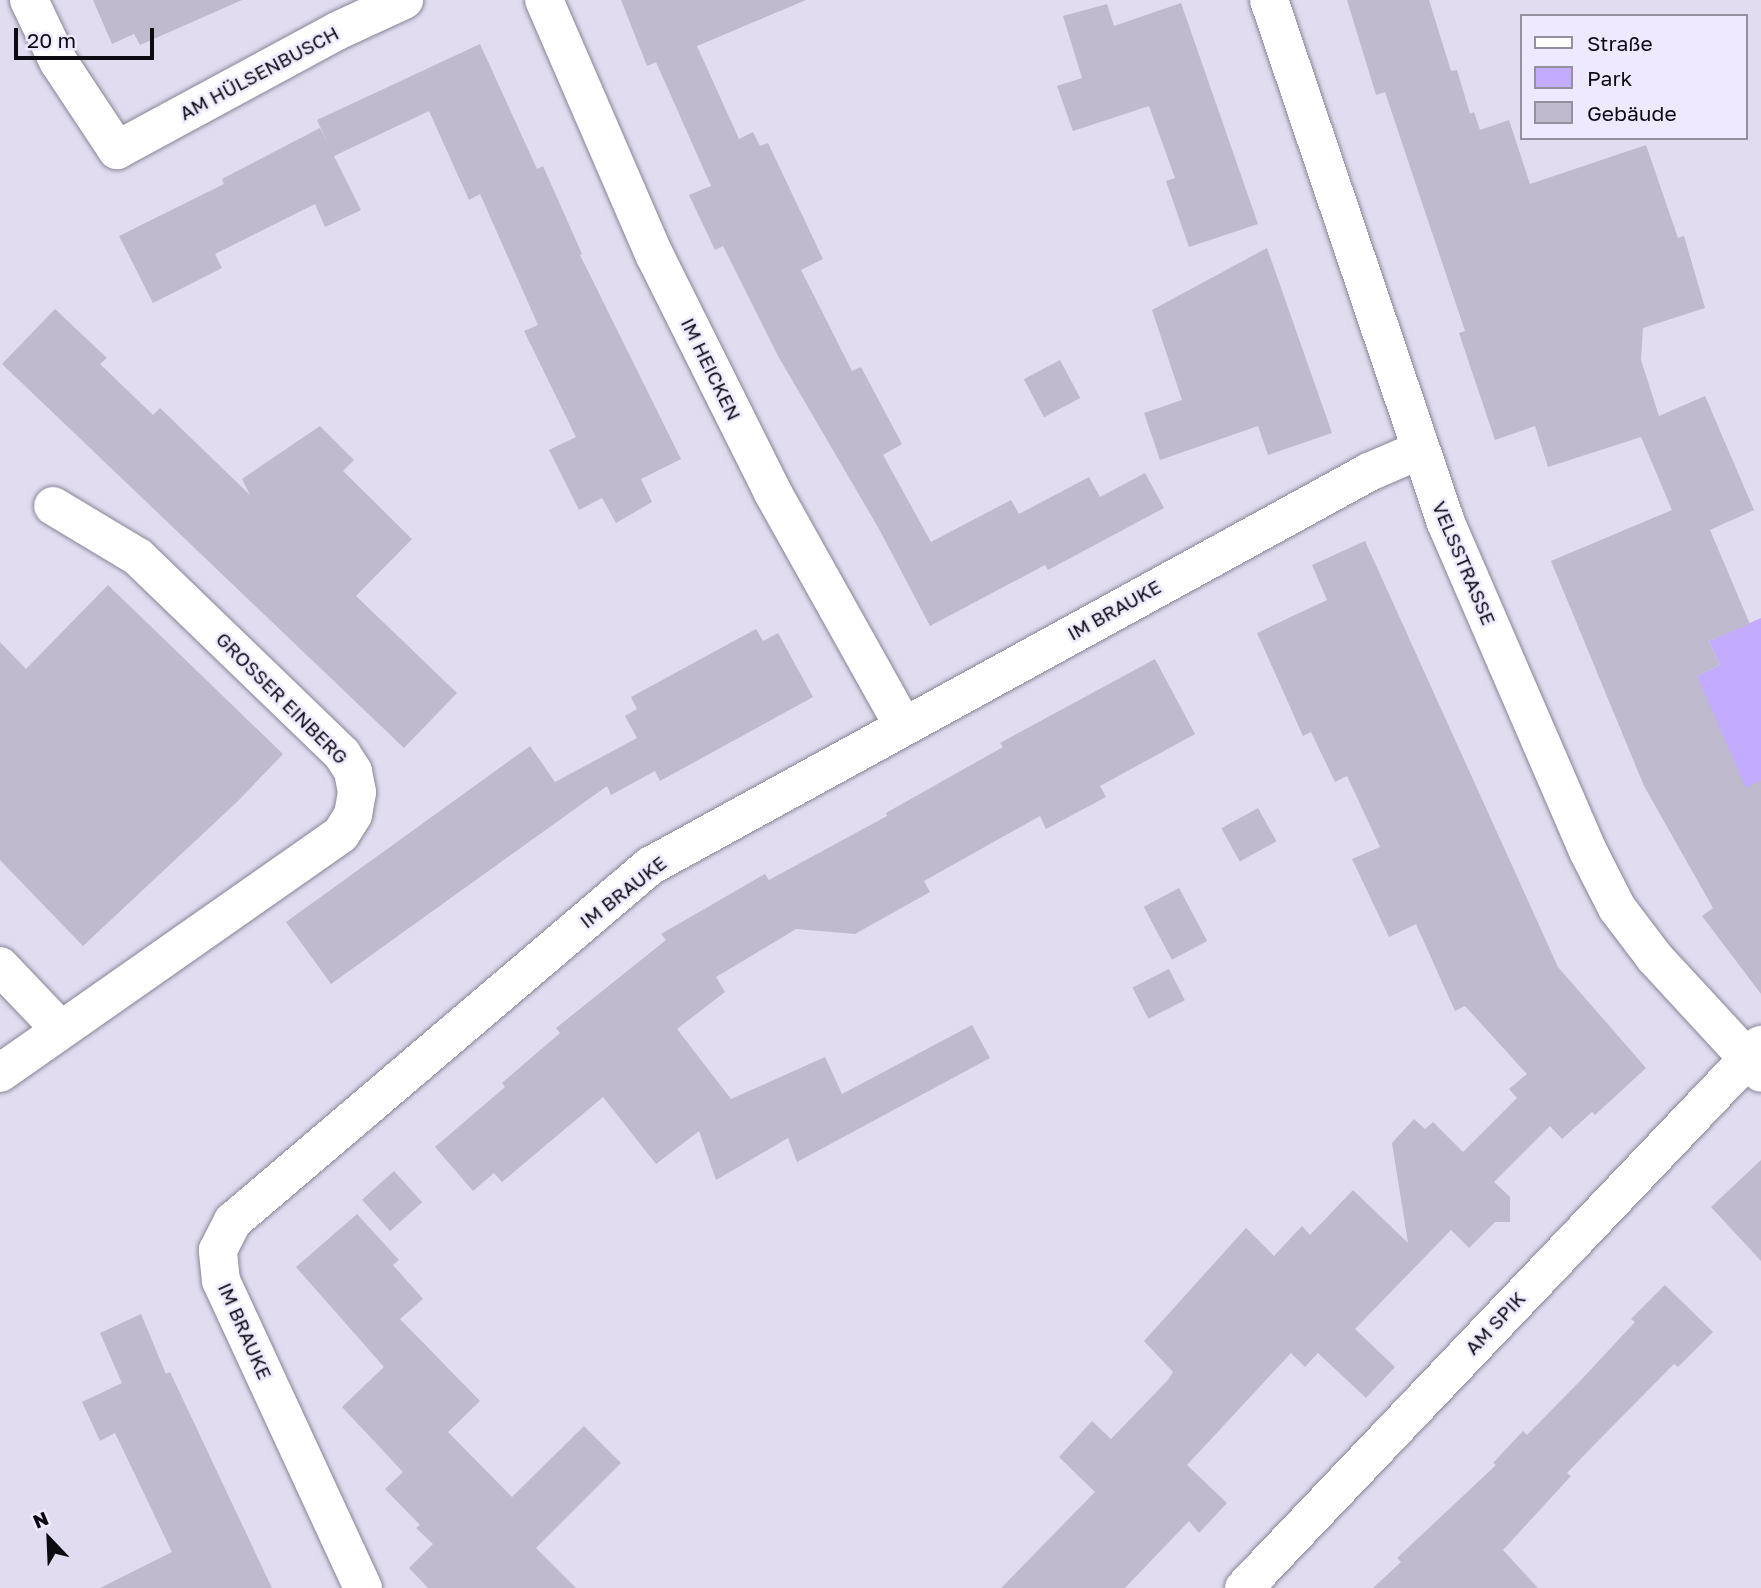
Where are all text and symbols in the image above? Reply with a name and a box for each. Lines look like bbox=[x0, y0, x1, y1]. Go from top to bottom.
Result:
scale bar bbox=[18, 14, 158, 58]
legend bbox=[1520, 14, 1747, 140]
street label: AM HÜLSENBUSCH bbox=[176, 21, 342, 125]
text: 20 m bbox=[27, 27, 76, 53]
text: Straße bbox=[1587, 30, 1653, 56]
text: Park bbox=[1587, 65, 1632, 91]
text: Gebäude bbox=[1587, 100, 1677, 126]
street label: IM HEICKEN bbox=[676, 314, 746, 424]
street label: VELSSTRASSE bbox=[1428, 498, 1500, 628]
street label: IM BRAUKE bbox=[1063, 575, 1165, 645]
street label: GROSSER EINBERG bbox=[212, 628, 352, 768]
street label: IM BRAUKE bbox=[575, 851, 671, 933]
street label: IM BRAUKE bbox=[214, 1279, 276, 1383]
street label: AM SPIK bbox=[1460, 1287, 1530, 1359]
north arrow bbox=[14, 1504, 84, 1574]
text: N bbox=[29, 1506, 52, 1533]

